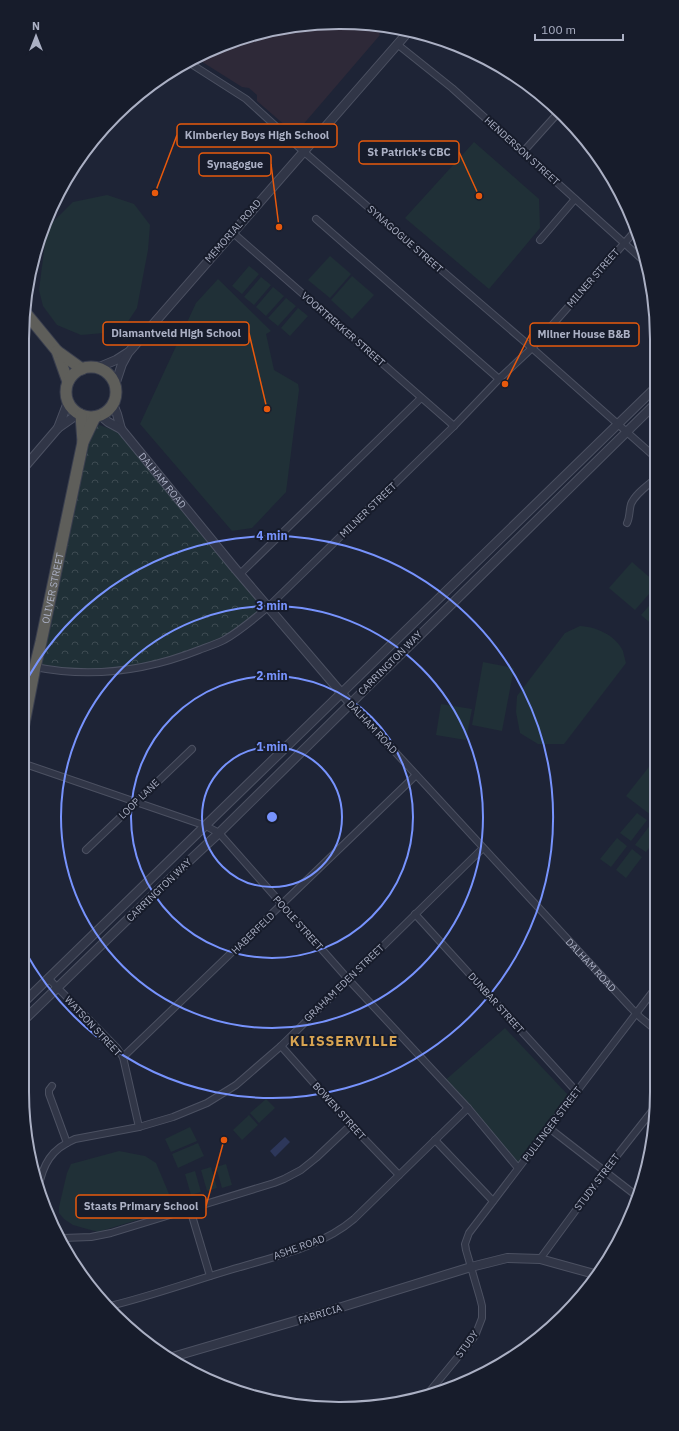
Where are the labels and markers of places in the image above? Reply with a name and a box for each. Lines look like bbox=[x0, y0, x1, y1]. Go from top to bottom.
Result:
callout: Kimberley Boys High School bbox=[177, 124, 337, 147]
callout: St Patrick's CBC bbox=[359, 141, 459, 164]
callout: Synagogue bbox=[199, 153, 271, 176]
callout: Diamantveld High School bbox=[103, 322, 249, 345]
callout: Milner House B&B bbox=[530, 323, 639, 346]
centre of rings bbox=[265, 810, 279, 824]
callout: Staats Primary School bbox=[76, 1195, 206, 1218]

